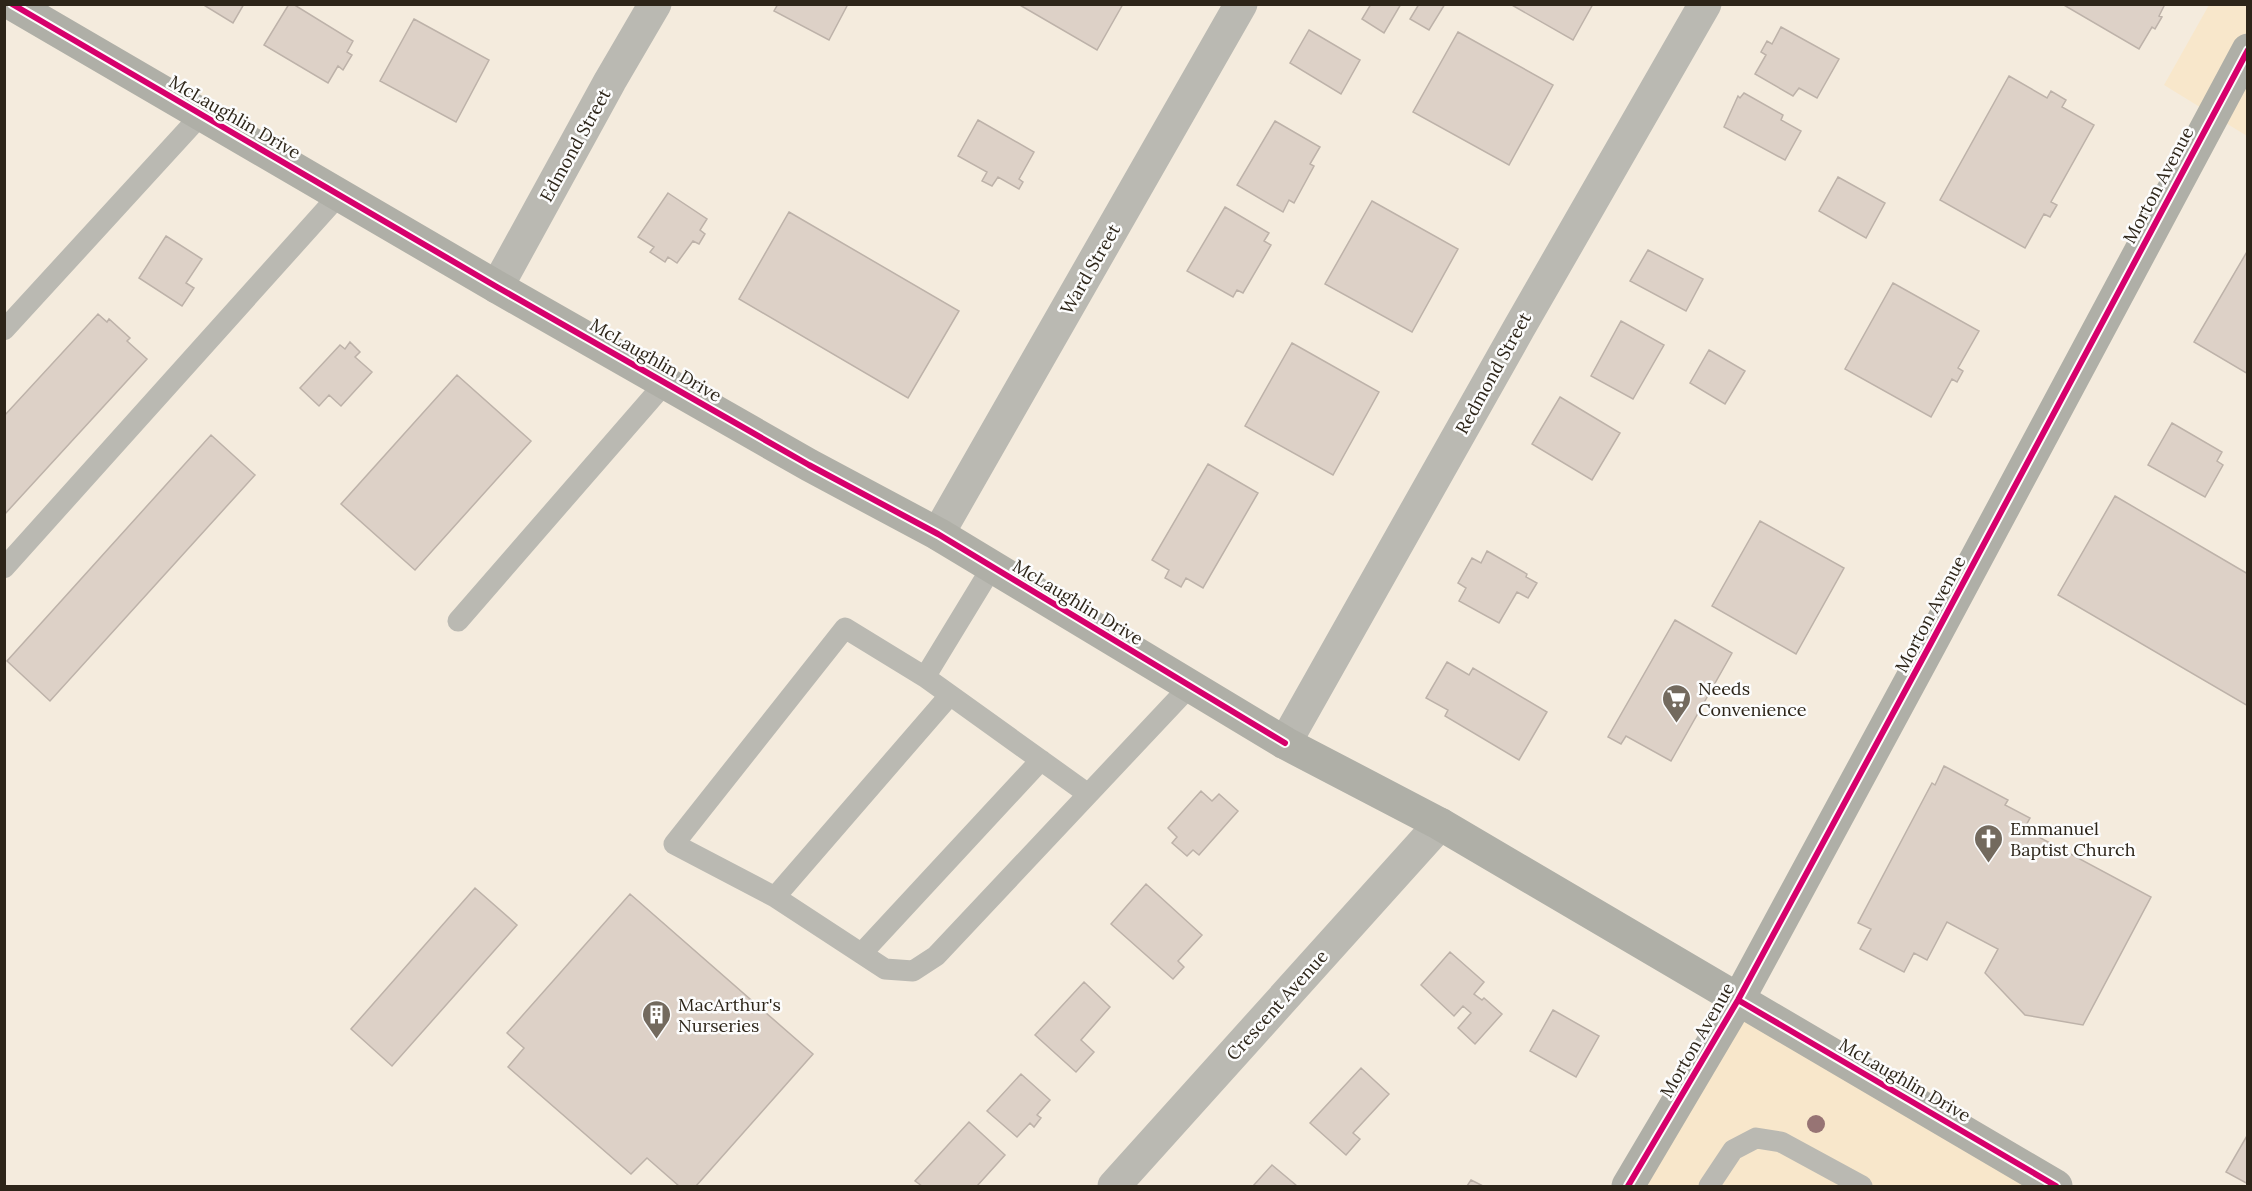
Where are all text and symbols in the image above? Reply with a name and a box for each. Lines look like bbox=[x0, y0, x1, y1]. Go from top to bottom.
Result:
street label: McLaughlin Drive bbox=[165, 70, 305, 164]
street label: Edmond Street bbox=[534, 84, 616, 206]
street label: Morton Avenue bbox=[2118, 122, 2199, 247]
street label: Ward Street bbox=[1055, 220, 1125, 318]
street label: Redmond Street bbox=[1450, 308, 1536, 438]
street label: McLaughlin Drive bbox=[586, 313, 726, 407]
street label: Morton Avenue bbox=[1890, 551, 1971, 676]
street label: McLaughlin Drive bbox=[1009, 554, 1148, 650]
place label: Needs Convenience bbox=[1698, 677, 1807, 721]
supermarket icon: Needs Convenience bbox=[1661, 682, 1693, 724]
place label: Emmanuel Baptist Church bbox=[2010, 817, 2136, 861]
church icon: Emmanuel Baptist Church bbox=[1973, 822, 2005, 864]
street label: Crescent Avenue bbox=[1221, 945, 1333, 1065]
street label: Morton Avenue bbox=[1655, 978, 1739, 1102]
place label: MacArthur's Nurseries bbox=[678, 993, 781, 1037]
building icon: MacArthur's Nurseries bbox=[641, 998, 673, 1040]
street label: McLaughlin Drive bbox=[1835, 1033, 1975, 1127]

